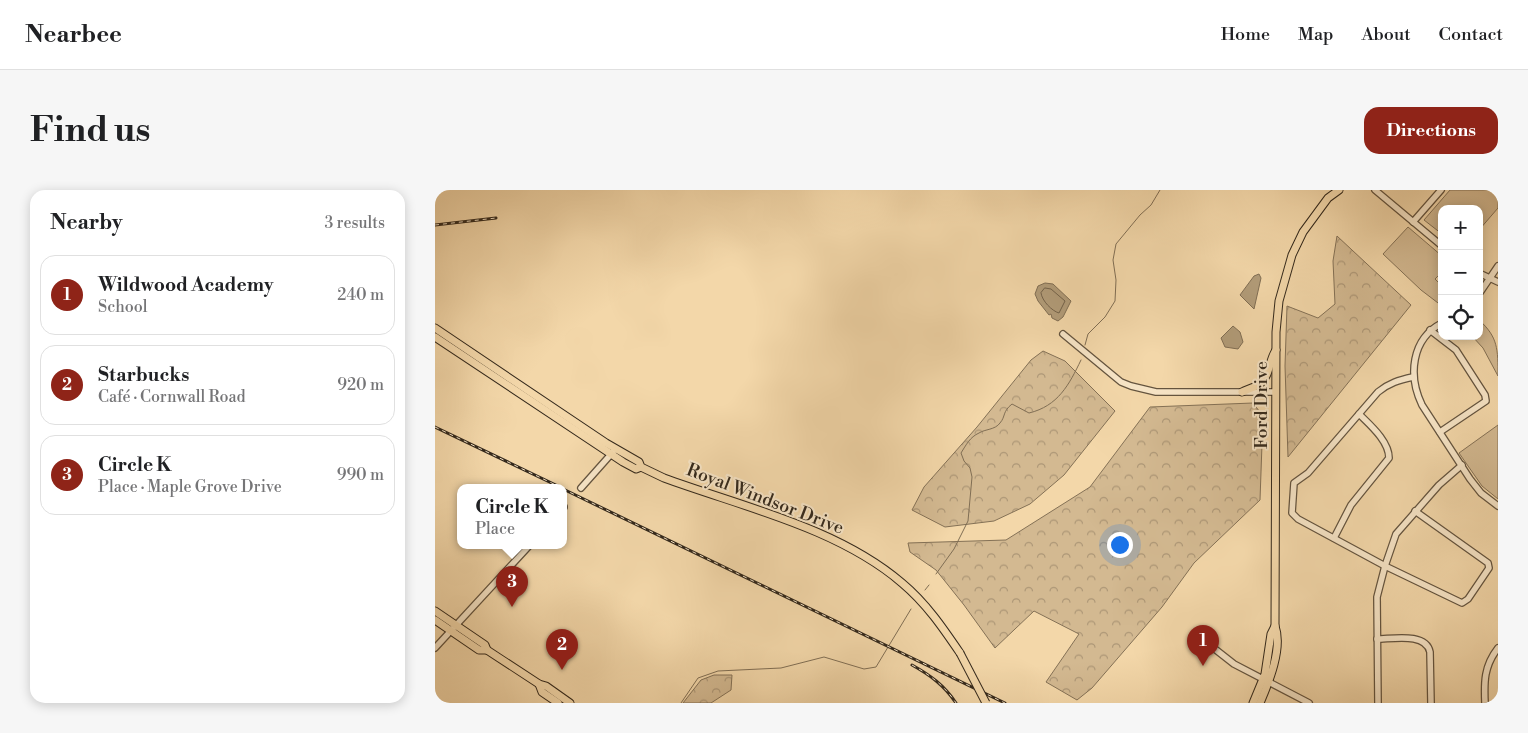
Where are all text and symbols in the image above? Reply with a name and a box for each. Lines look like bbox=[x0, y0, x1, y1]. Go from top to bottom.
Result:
text: Nearbee bbox=[25, 20, 122, 50]
text: Home bbox=[1221, 23, 1270, 46]
text: Map bbox=[1298, 23, 1334, 46]
text: About bbox=[1362, 23, 1411, 46]
text: Contact bbox=[1439, 23, 1503, 46]
button: Directions bbox=[1364, 107, 1498, 154]
text: Find us bbox=[30, 109, 150, 152]
map controls bbox=[1438, 205, 1483, 340]
button: + bbox=[1438, 205, 1483, 250]
text: Nearby bbox=[50, 210, 123, 236]
text: 3 results bbox=[324, 213, 385, 233]
button: − bbox=[1438, 250, 1483, 295]
text: Wildwood Academy bbox=[98, 273, 274, 297]
text: 1 bbox=[63, 285, 71, 305]
text: 240 m bbox=[337, 285, 384, 305]
button: locate bbox=[1438, 295, 1483, 340]
text: School bbox=[98, 297, 147, 317]
street label: Ford Drive bbox=[1250, 361, 1273, 449]
text: Starbucks bbox=[98, 363, 189, 387]
text: 2 bbox=[62, 375, 72, 395]
text: 920 m bbox=[337, 375, 384, 395]
text: Café · Cornwall Road bbox=[98, 387, 246, 407]
text: Circle K bbox=[98, 453, 172, 477]
street label: Royal Windsor Drive bbox=[683, 458, 847, 540]
text: 3 bbox=[62, 465, 72, 485]
text: 990 m bbox=[337, 465, 384, 485]
text: Place · Maple Grove Drive bbox=[98, 477, 282, 497]
popup bbox=[457, 484, 567, 549]
text: Circle K bbox=[475, 495, 549, 519]
text: Place bbox=[475, 519, 515, 539]
your location bbox=[1107, 532, 1133, 558]
pin: 3 bbox=[496, 566, 528, 607]
pin: 1 bbox=[1187, 625, 1219, 666]
pin: 2 bbox=[546, 629, 578, 670]

